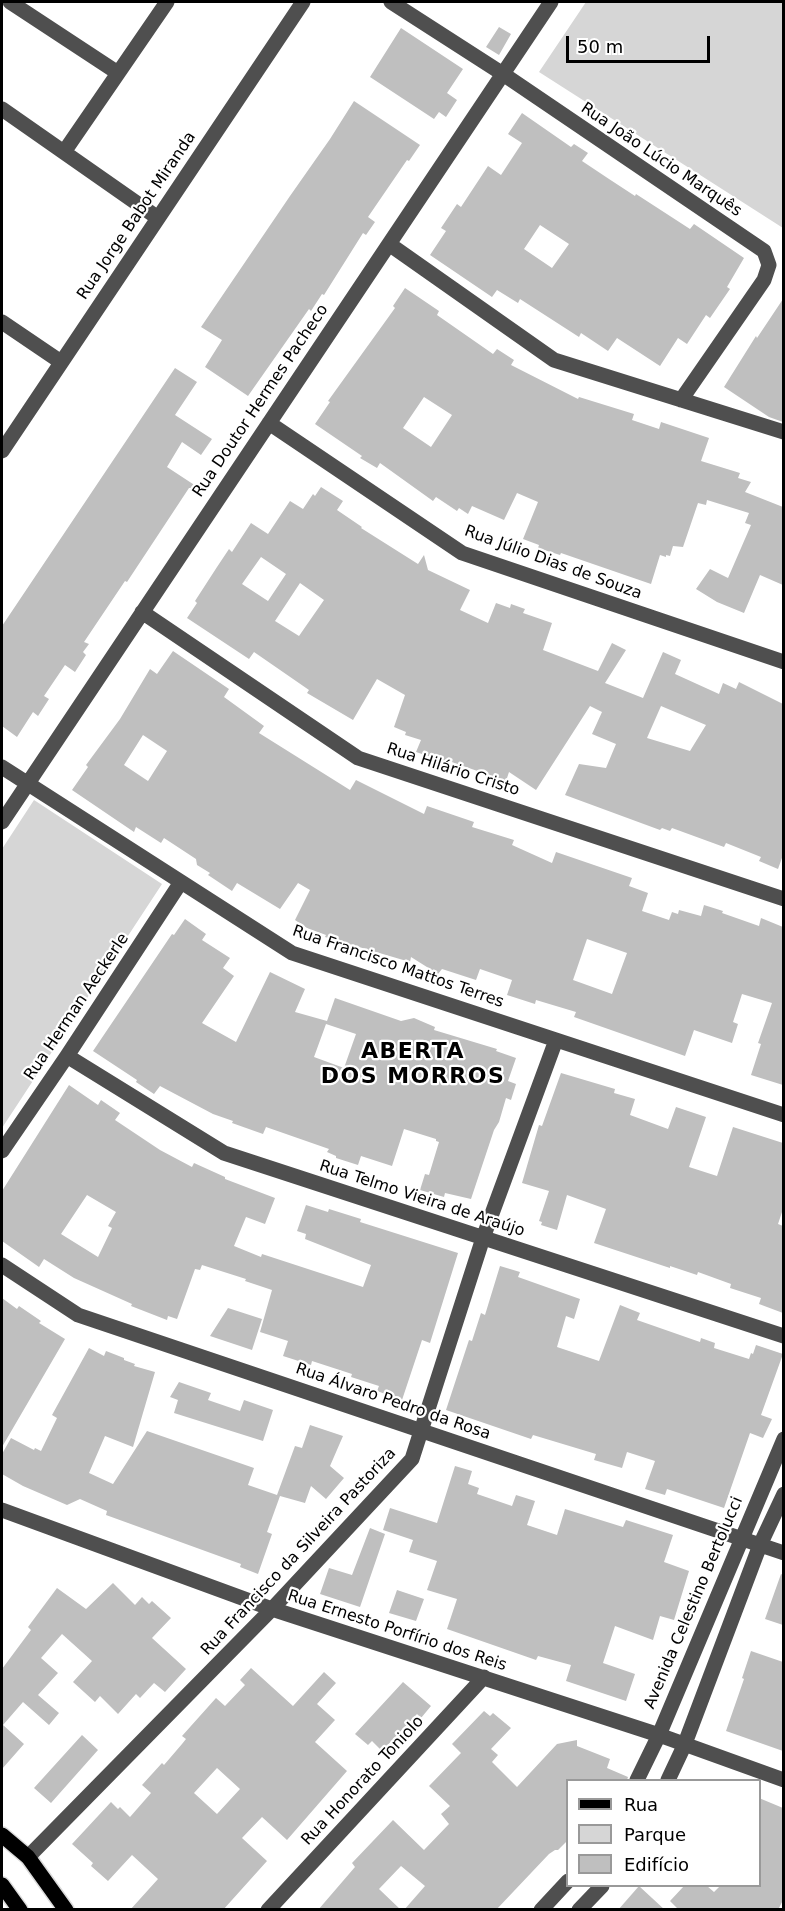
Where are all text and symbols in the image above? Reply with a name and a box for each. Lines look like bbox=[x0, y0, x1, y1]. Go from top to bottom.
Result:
scale bar bbox=[569, 24, 713, 62]
text: 50 m bbox=[577, 36, 623, 57]
street label: Rua João Lúcio Marquês bbox=[577, 99, 745, 221]
street label: Rua Jorge Babot Miranda bbox=[74, 128, 200, 304]
street label: Rua Doutor Hermes Pacheco bbox=[189, 301, 333, 501]
street label: Rua Júlio Dias de Souza bbox=[462, 522, 644, 604]
street label: Rua Hilário Cristo bbox=[384, 739, 522, 801]
street label: Rua Francisco Mattos Terres bbox=[290, 922, 506, 1012]
street label: Rua Herman Aeckerle bbox=[21, 930, 133, 1084]
district label: ABERTA DOS MORROS bbox=[321, 1039, 505, 1090]
street label: Rua Telmo Vieira de Araújo bbox=[317, 1157, 527, 1241]
street label: Rua Álvaro Pedro da Rosa bbox=[293, 1360, 493, 1444]
street label: Rua Francisco da Silveira Pastoriza bbox=[198, 1444, 400, 1660]
street label: Avenida Celestino Bertolucci bbox=[641, 1494, 747, 1712]
street label: Rua Ernesto Porfírio dos Reis bbox=[285, 1586, 509, 1676]
street label: Rua Honorato Toniolo bbox=[298, 1712, 428, 1850]
legend bbox=[566, 1779, 761, 1887]
text: Rua bbox=[624, 1794, 658, 1815]
text: Parque bbox=[624, 1824, 686, 1845]
text: Edifício bbox=[624, 1854, 689, 1875]

